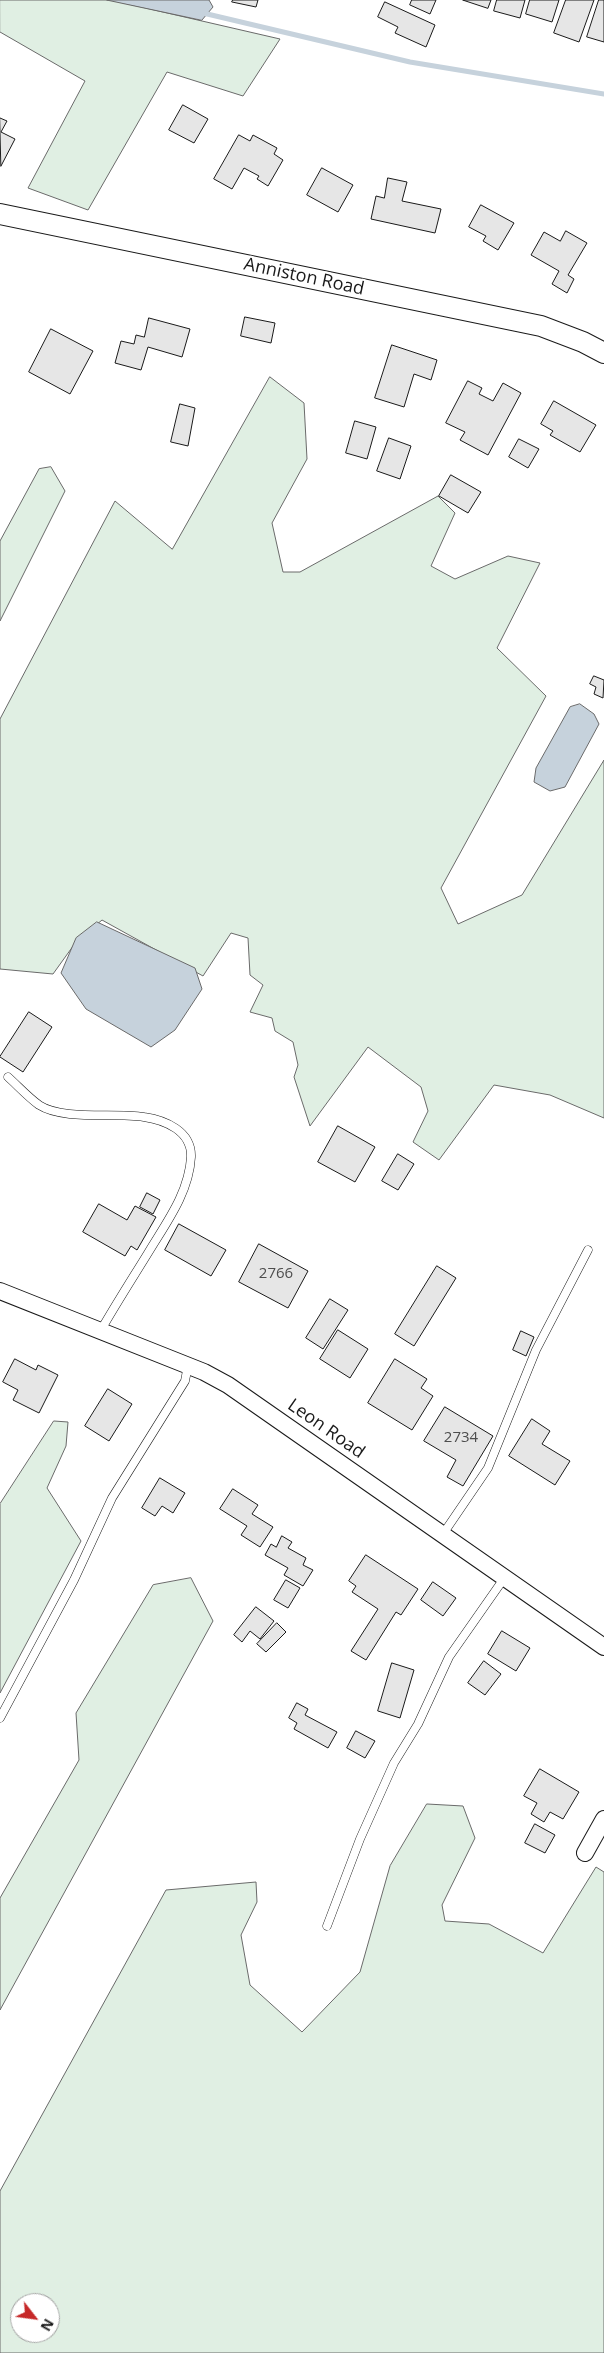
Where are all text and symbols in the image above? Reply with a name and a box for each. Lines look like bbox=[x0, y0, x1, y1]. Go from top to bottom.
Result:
street label: Anniston Road bbox=[242, 254, 366, 300]
house number: 2766 bbox=[259, 1265, 293, 1283]
street label: Leon Road bbox=[283, 1395, 369, 1463]
house number: 2734 bbox=[444, 1429, 478, 1447]
north arrow bbox=[10, 2293, 60, 2343]
text: N bbox=[36, 2316, 59, 2335]

